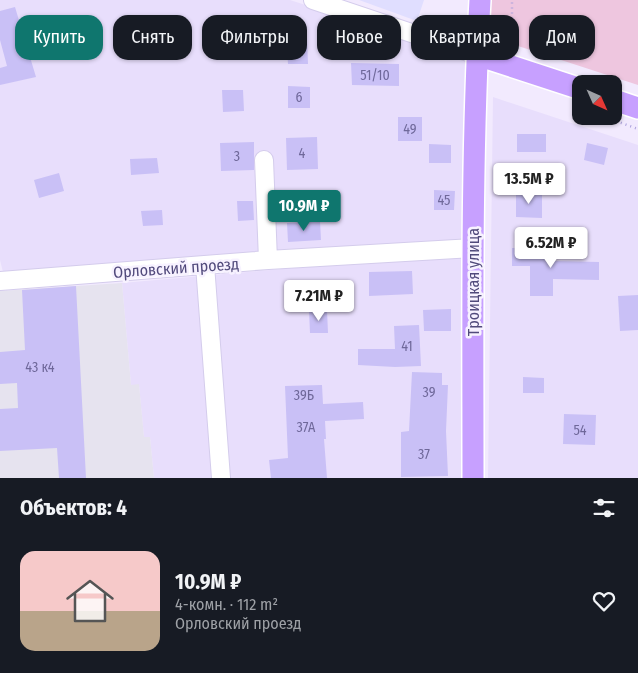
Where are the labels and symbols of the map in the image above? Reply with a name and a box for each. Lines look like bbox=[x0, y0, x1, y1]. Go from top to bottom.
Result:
house number: 51/10 bbox=[360, 67, 390, 84]
north arrow bbox=[572, 75, 622, 125]
house number: 6 bbox=[296, 89, 303, 106]
house number: 49 bbox=[403, 121, 417, 138]
house number: 4 bbox=[299, 145, 306, 162]
house number: 3 bbox=[234, 148, 240, 165]
pin: 13.5M ₽ bbox=[483, 162, 575, 205]
pin: 10.9M ₽ bbox=[258, 190, 350, 232]
house number: 45 bbox=[437, 192, 451, 209]
pin: 6.52M ₽ bbox=[505, 226, 597, 269]
street label: Троицкая улица bbox=[464, 228, 483, 336]
street label: Орловский проезд bbox=[112, 254, 240, 282]
pin: 7.21M ₽ bbox=[273, 280, 365, 322]
house number: 41 bbox=[401, 338, 413, 355]
house number: 43 к4 bbox=[25, 359, 55, 376]
house number: 39 bbox=[423, 384, 436, 401]
house number: 39Б bbox=[294, 387, 314, 404]
house number: 37А bbox=[297, 419, 316, 436]
house number: 54 bbox=[573, 422, 587, 439]
house number: 37 bbox=[418, 446, 430, 463]

